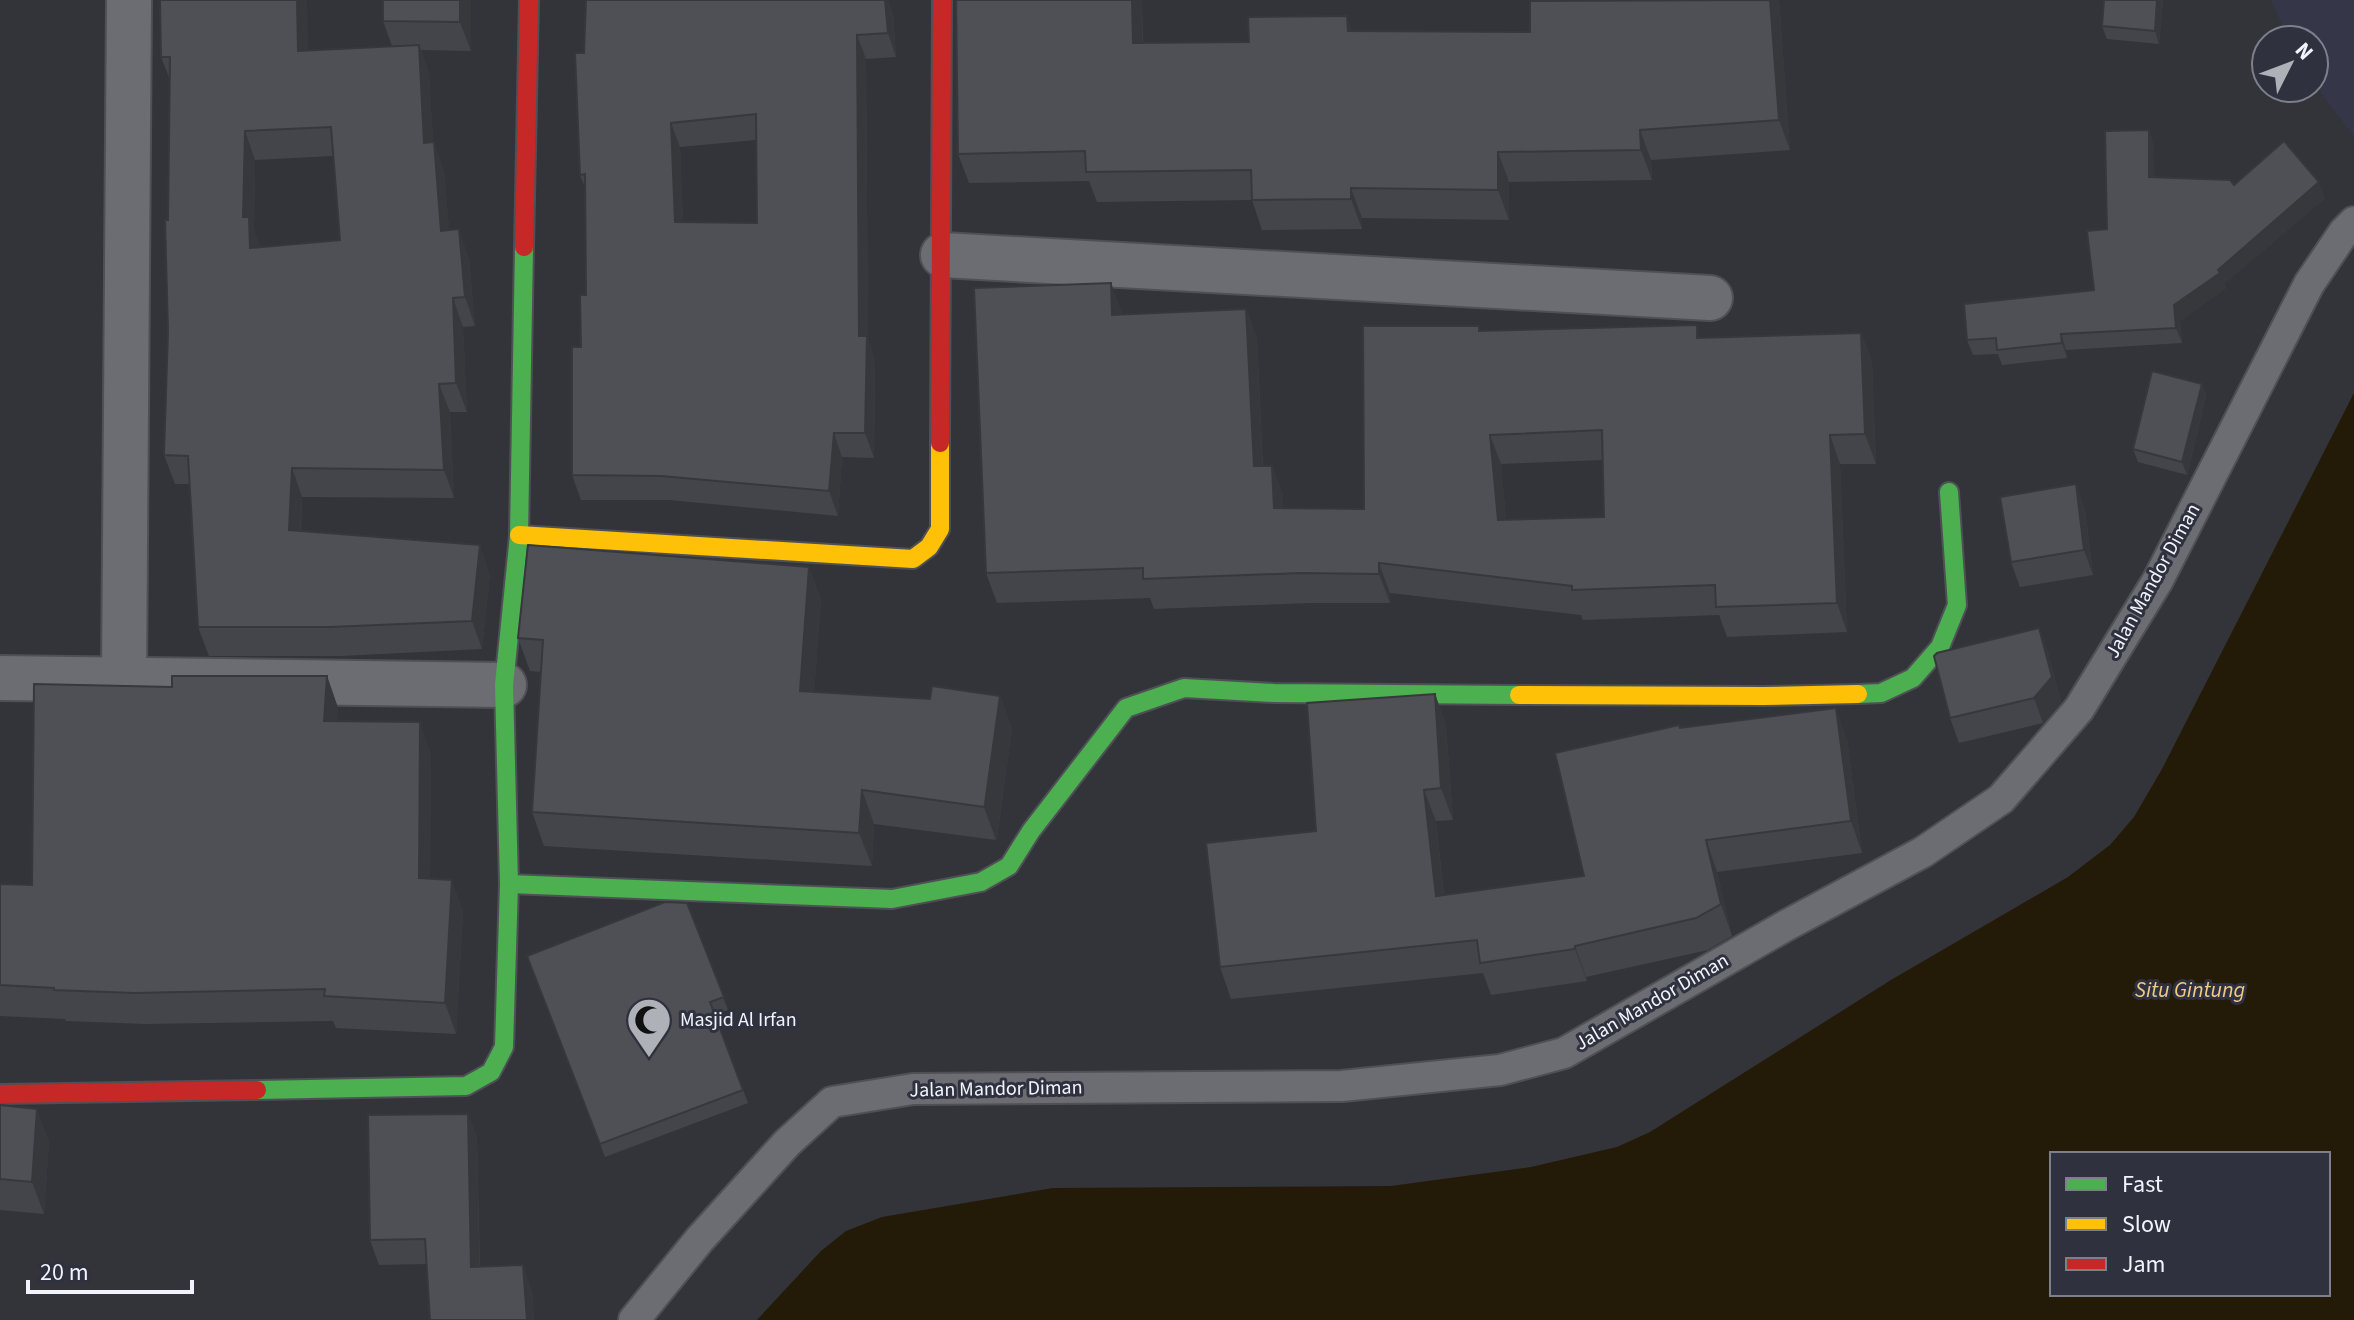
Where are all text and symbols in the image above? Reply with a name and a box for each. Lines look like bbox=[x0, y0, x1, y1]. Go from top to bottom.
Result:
north arrow bbox=[2250, 24, 2330, 104]
text: N bbox=[2287, 35, 2321, 67]
street label: Jalan Mandor Diman bbox=[2099, 499, 2207, 663]
street label: Jalan Mandor Diman bbox=[1570, 947, 1734, 1057]
water label: Situ Gintung bbox=[2135, 974, 2245, 1006]
mosque icon: Masjid Al Irfan bbox=[625, 996, 673, 1059]
place label: Masjid Al Irfan bbox=[680, 1006, 797, 1034]
street label: Jalan Mandor Diman bbox=[909, 1073, 1083, 1105]
legend bbox=[2050, 1152, 2330, 1296]
text: Fast bbox=[2122, 1167, 2163, 1202]
text: Slow bbox=[2122, 1207, 2171, 1242]
scale bar bbox=[28, 1244, 192, 1294]
text: Jam bbox=[2122, 1247, 2166, 1282]
text: 20 m bbox=[40, 1255, 89, 1290]

